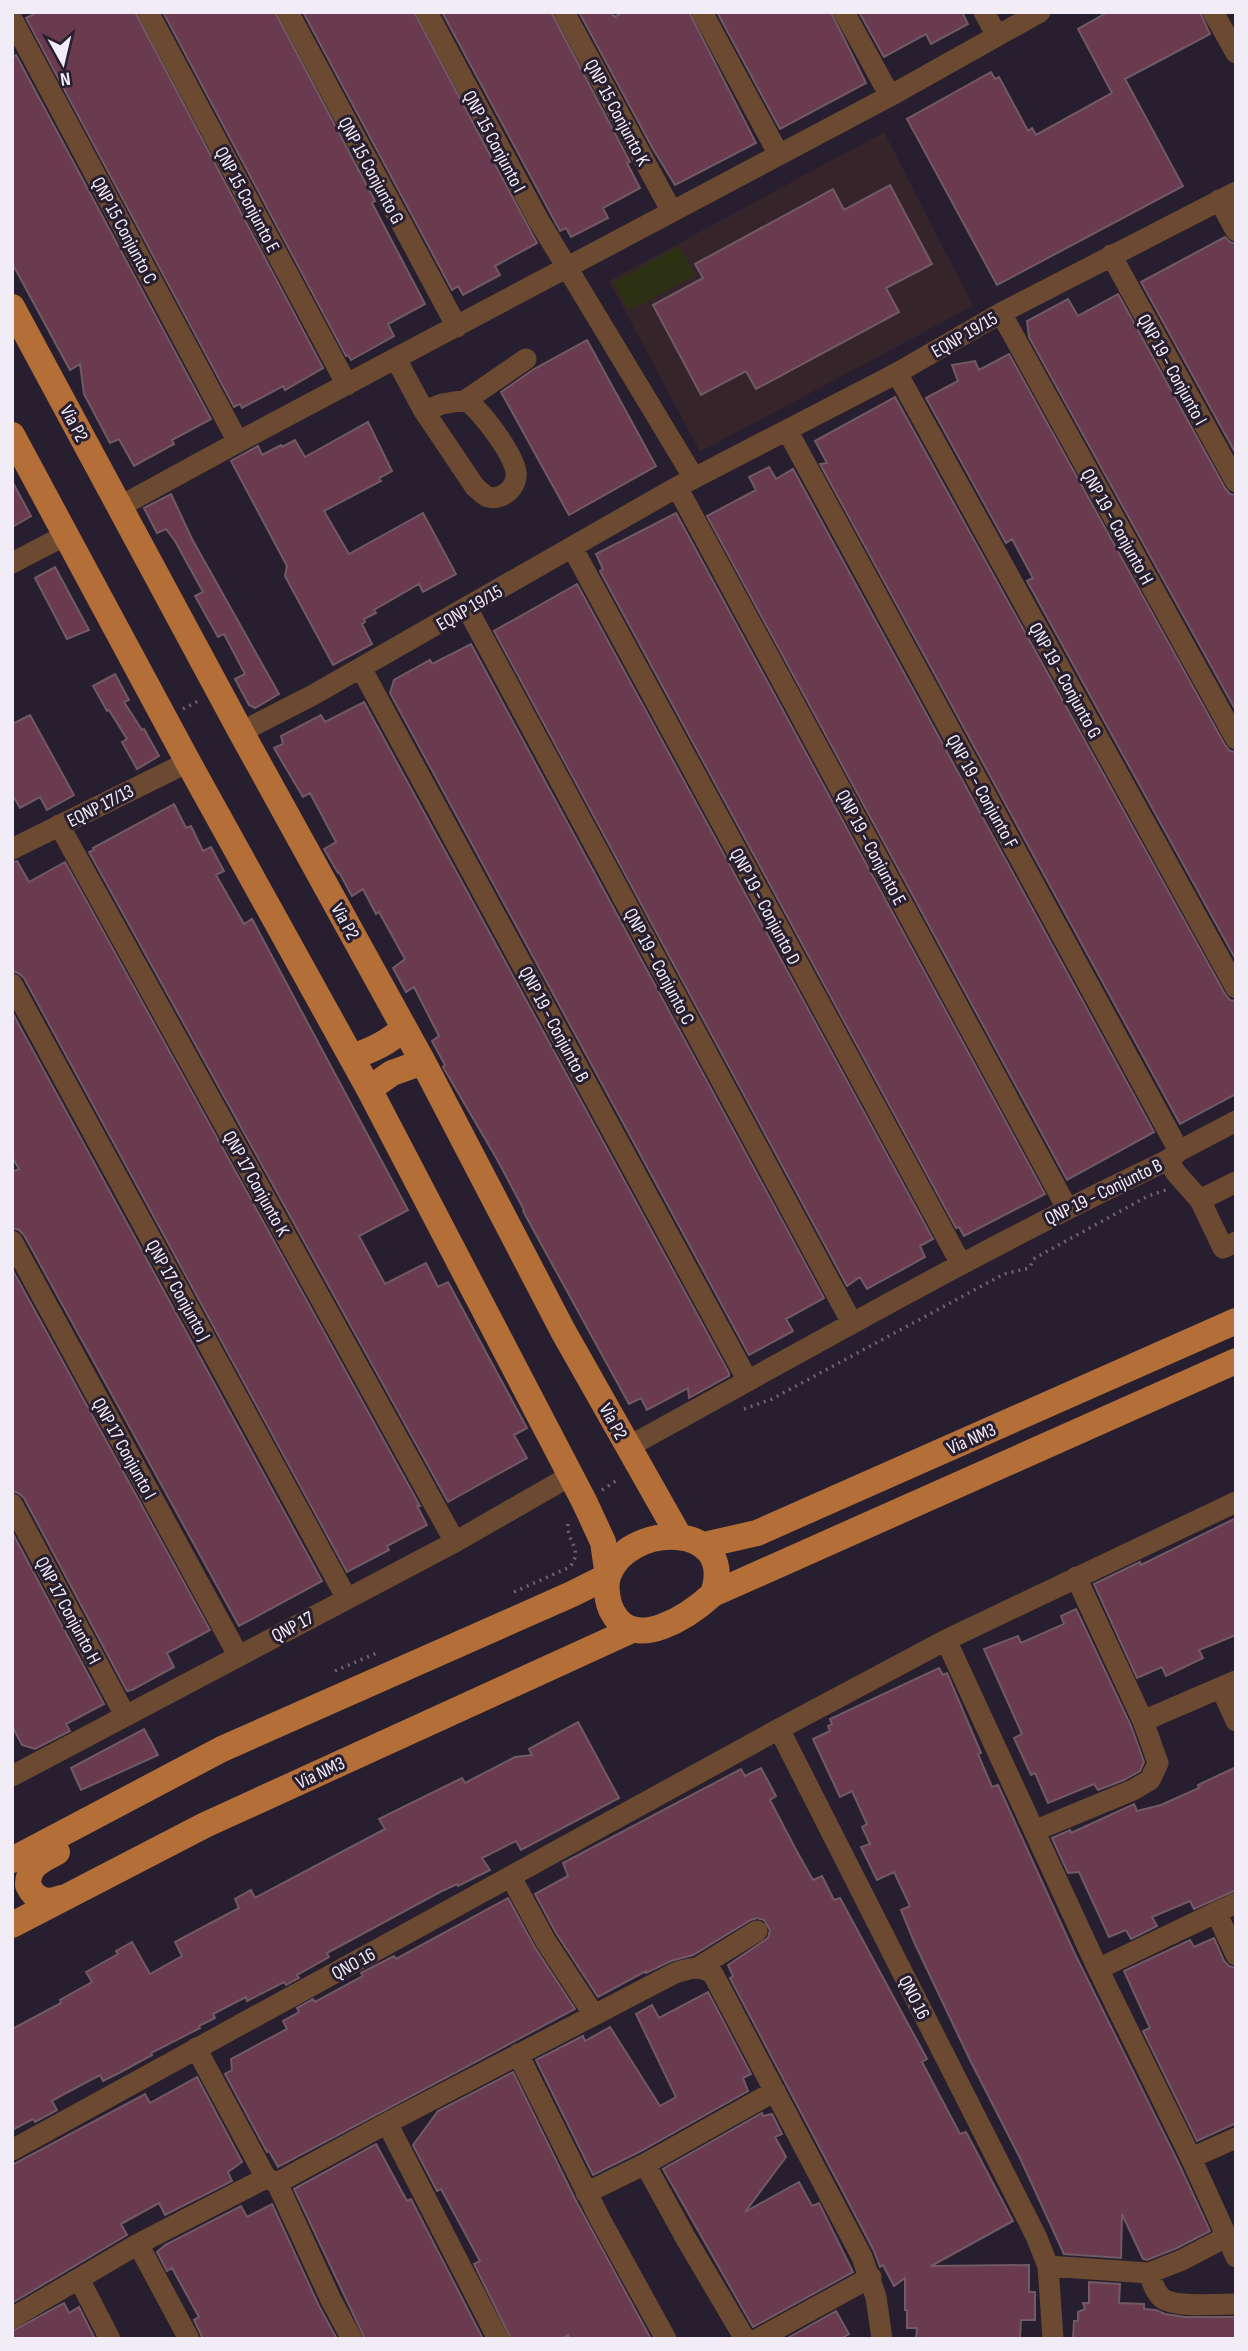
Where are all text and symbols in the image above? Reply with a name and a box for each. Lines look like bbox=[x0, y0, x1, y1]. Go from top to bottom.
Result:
north arrow bbox=[28, 28, 98, 98]
street label: QNP 15 Conjunto K bbox=[579, 56, 655, 170]
text: N bbox=[59, 66, 72, 90]
street label: QNP 15 Conjunto I bbox=[457, 87, 530, 197]
street label: QNP 15 Conjunto G bbox=[333, 113, 409, 228]
street label: QNP 15 Conjunto E bbox=[209, 143, 284, 257]
street label: QNP 15 Conjunto C bbox=[86, 173, 161, 288]
street label: EQNP 19/15 bbox=[928, 307, 1002, 363]
street label: QNP 19 - Conjunto I bbox=[1132, 310, 1212, 429]
street label: Via P2 bbox=[55, 401, 93, 446]
street label: QNP 19 - Conjunto H bbox=[1075, 465, 1158, 589]
street label: EQNP 19/15 bbox=[433, 580, 507, 636]
street label: QNP 19 - Conjunto G bbox=[1023, 619, 1106, 743]
street label: QNP 19 - Conjunto F bbox=[941, 731, 1023, 853]
street label: EQNP 17/13 bbox=[63, 780, 138, 833]
street label: QNP 19 - Conjunto E bbox=[831, 786, 911, 909]
street label: QNP 19 - Conjunto D bbox=[724, 844, 805, 969]
street label: Via P2 bbox=[325, 899, 364, 944]
street label: QNP 19 - Conjunto C bbox=[618, 905, 699, 1029]
street label: QNP 19 - Conjunto B bbox=[514, 963, 594, 1087]
street label: QNP 17 Conjunto K bbox=[217, 1127, 294, 1241]
street label: QNP 19 - Conjunto B bbox=[1041, 1154, 1166, 1231]
street label: QNP 17 Conjunto J bbox=[140, 1236, 215, 1345]
street label: QNP 17 Conjunto I bbox=[86, 1394, 161, 1503]
street label: Via P2 bbox=[593, 1399, 632, 1444]
street label: Via NM3 bbox=[943, 1418, 1000, 1460]
street label: QNP 17 Conjunto H bbox=[30, 1553, 106, 1668]
street label: QNP 17 bbox=[268, 1607, 318, 1648]
street label: Via NM3 bbox=[293, 1752, 349, 1795]
street label: QNO 16 bbox=[328, 1943, 380, 1986]
street label: QNO 16 bbox=[893, 1972, 934, 2024]

